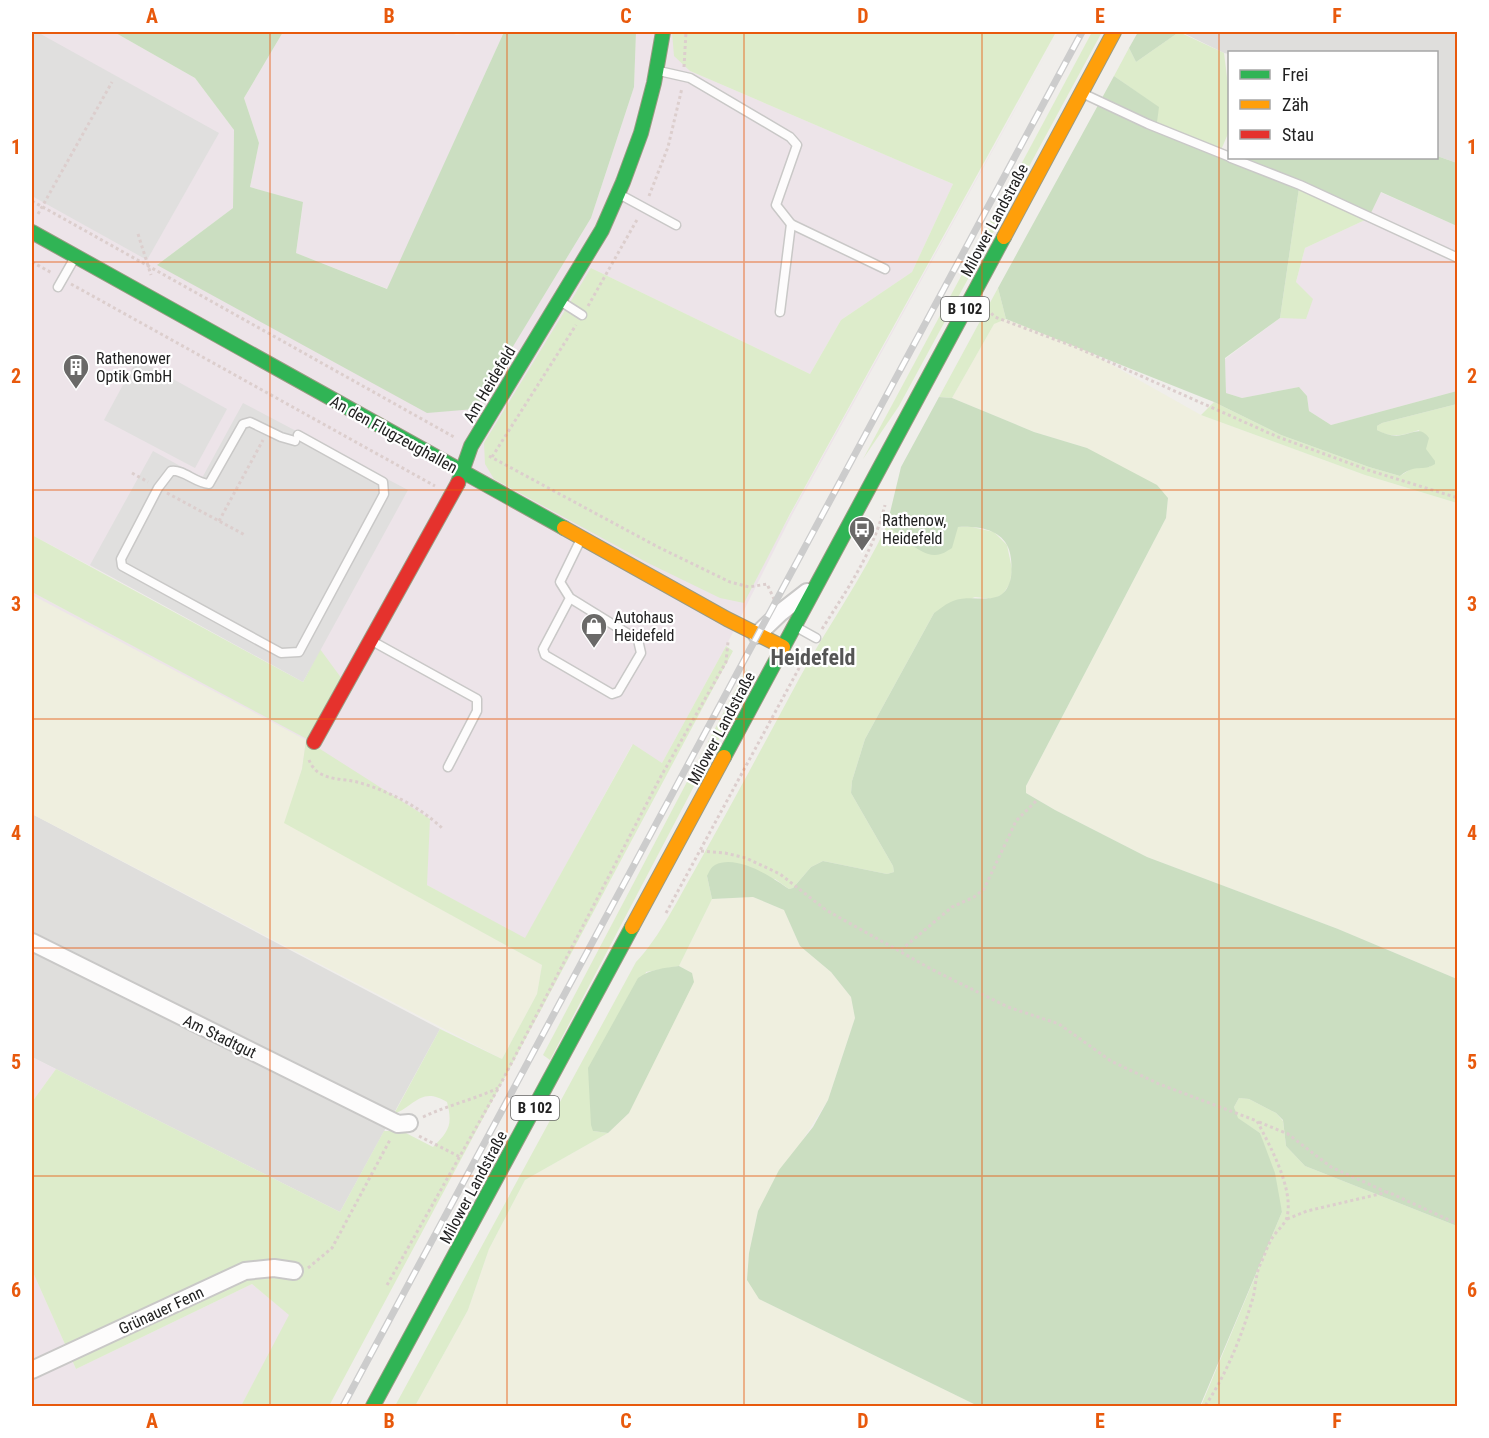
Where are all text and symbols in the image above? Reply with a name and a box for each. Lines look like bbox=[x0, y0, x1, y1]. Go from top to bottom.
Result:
text: A bbox=[146, 4, 158, 28]
text: B bbox=[383, 4, 395, 28]
text: C bbox=[620, 4, 632, 28]
text: D bbox=[857, 4, 869, 28]
text: E bbox=[1095, 4, 1105, 28]
text: F bbox=[1332, 4, 1342, 28]
legend bbox=[1228, 51, 1438, 159]
text: Frei bbox=[1282, 64, 1308, 85]
text: Zäh bbox=[1282, 94, 1309, 115]
text: Stau bbox=[1282, 124, 1314, 145]
text: 1 bbox=[11, 135, 21, 159]
text: 1 bbox=[1467, 135, 1477, 159]
street label: Milower Landstraße bbox=[957, 161, 1032, 280]
road number: B 102 bbox=[941, 297, 989, 321]
street label: Am Heidefeld bbox=[459, 343, 520, 426]
place label: Rathenower Optik GmbH bbox=[96, 349, 172, 386]
building icon: Rathenower Optik GmbH bbox=[61, 352, 91, 390]
text: 2 bbox=[11, 364, 21, 388]
text: 2 bbox=[1467, 364, 1477, 388]
street label: An den Flugzeughallen bbox=[327, 392, 461, 477]
place label: Rathenow, Heidefeld bbox=[882, 511, 946, 548]
bus stop icon: Rathenow, Heidefeld bbox=[847, 514, 877, 552]
text: 3 bbox=[11, 592, 21, 616]
text: 3 bbox=[1467, 592, 1477, 616]
place label: Autohaus Heidefeld bbox=[614, 608, 675, 645]
shop icon: Autohaus Heidefeld bbox=[579, 611, 609, 649]
district label: Heidefeld bbox=[771, 645, 855, 670]
street label: Milower Landstraße bbox=[684, 669, 759, 788]
text: 4 bbox=[11, 821, 21, 845]
text: 4 bbox=[1467, 821, 1477, 845]
street label: Am Stadtgut bbox=[180, 1011, 260, 1062]
text: 5 bbox=[11, 1050, 21, 1074]
text: 5 bbox=[1467, 1050, 1477, 1074]
road number: B 102 bbox=[511, 1096, 559, 1120]
street label: Milower Landstraße bbox=[436, 1128, 511, 1247]
text: 6 bbox=[11, 1278, 21, 1302]
text: 6 bbox=[1467, 1278, 1477, 1302]
street label: Grünauer Fenn bbox=[116, 1282, 207, 1338]
text: A bbox=[146, 1409, 158, 1433]
text: B bbox=[383, 1409, 395, 1433]
text: C bbox=[620, 1409, 632, 1433]
text: D bbox=[857, 1409, 869, 1433]
text: E bbox=[1095, 1409, 1105, 1433]
text: F bbox=[1332, 1409, 1342, 1433]

